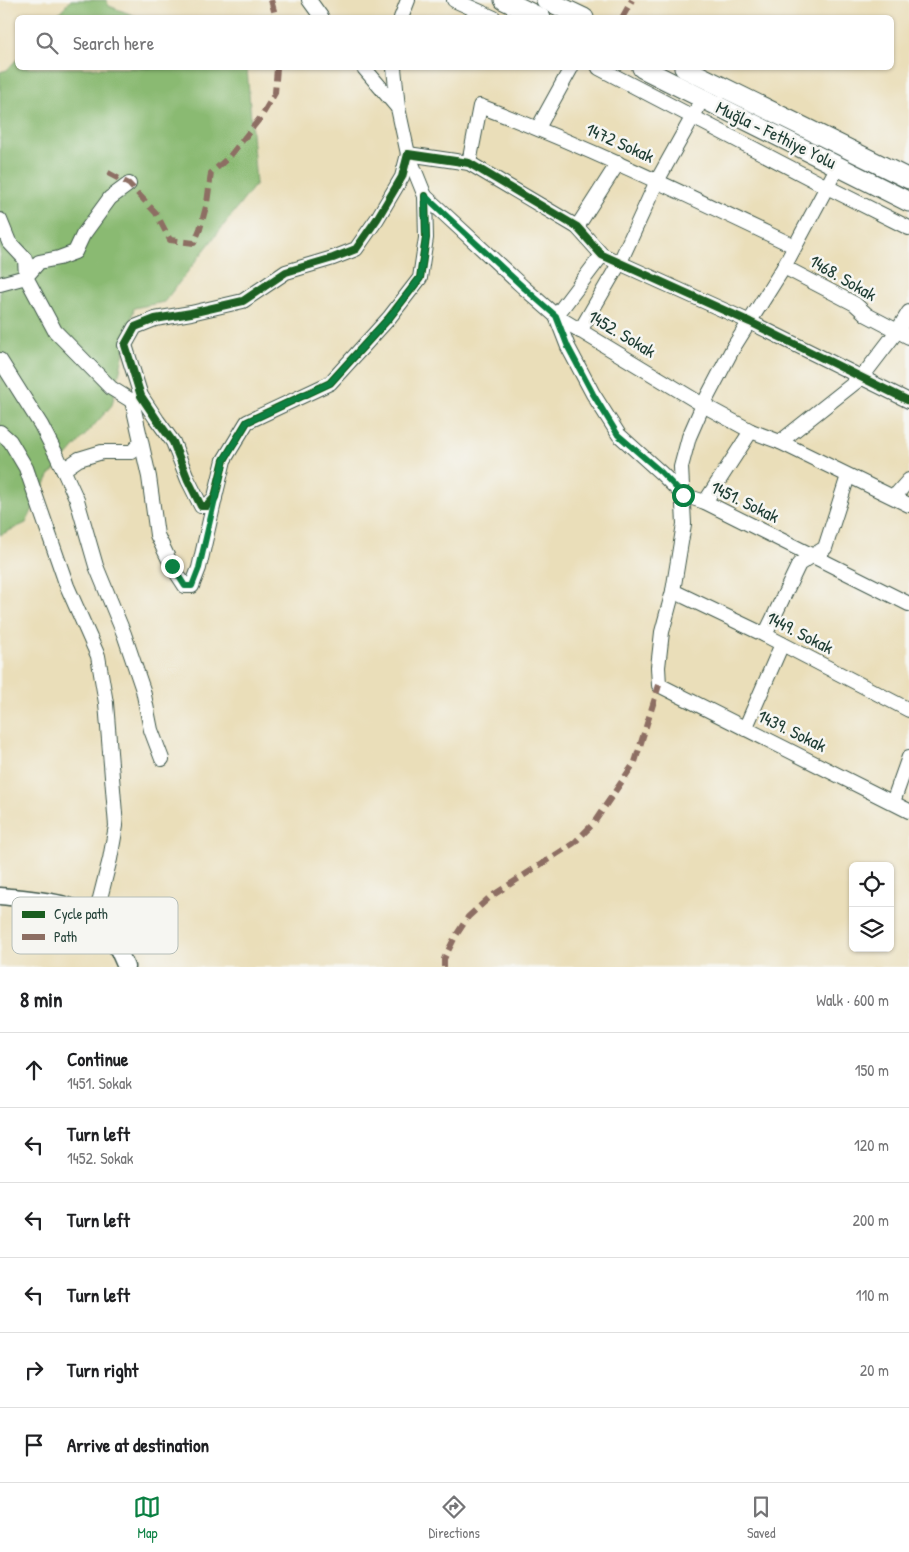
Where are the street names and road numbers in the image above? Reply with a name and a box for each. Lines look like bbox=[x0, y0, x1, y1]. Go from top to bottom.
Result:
street label: Muğla - Fethiye Yolu bbox=[712, 95, 841, 175]
street label: 1472 Sokak bbox=[582, 116, 659, 169]
street label: 1468. Sokak bbox=[805, 248, 882, 307]
street label: 1452. Sokak bbox=[584, 304, 661, 364]
street label: 1451. Sokak bbox=[707, 474, 784, 529]
street label: 1449. Sokak bbox=[762, 605, 839, 660]
street label: 1439. Sokak bbox=[754, 703, 831, 758]

